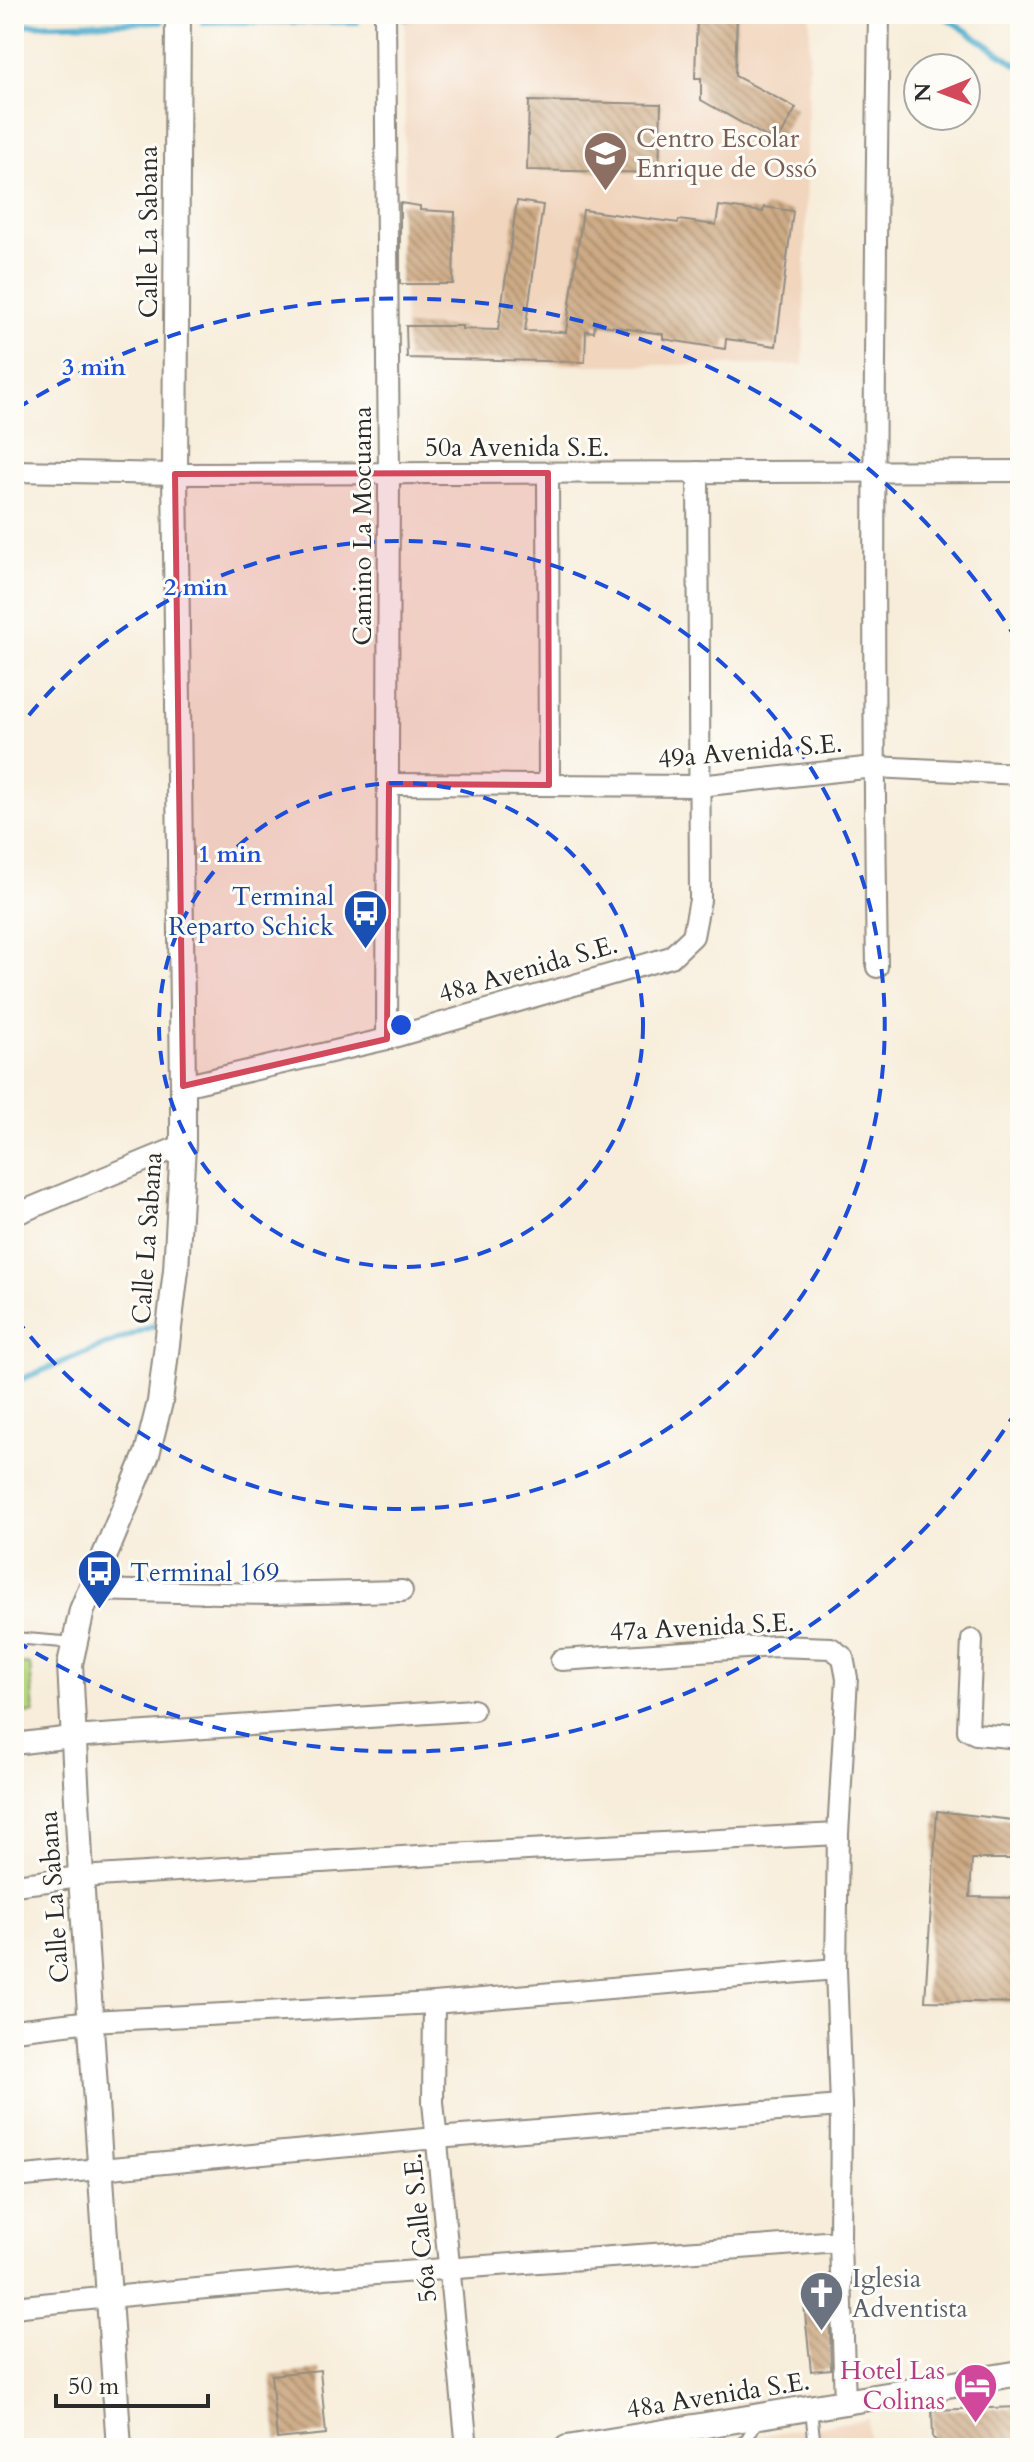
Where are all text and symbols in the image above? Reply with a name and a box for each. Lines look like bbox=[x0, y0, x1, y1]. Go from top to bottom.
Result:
north arrow bbox=[902, 52, 982, 132]
text: N bbox=[908, 83, 938, 102]
place label: Centro Escolar Enrique de Ossó bbox=[636, 121, 817, 186]
school or university icon: Centro Escolar Enrique de Ossó bbox=[581, 129, 629, 192]
street label: Calle La Sabana bbox=[131, 146, 166, 318]
text: 3 min bbox=[62, 351, 127, 384]
street label: Camino La Mocuama bbox=[345, 406, 380, 646]
street label: 50a Avenida S.E. bbox=[425, 430, 609, 465]
text: 2 min bbox=[164, 571, 229, 604]
street label: 49a Avenida S.E. bbox=[656, 726, 844, 776]
text: 1 min bbox=[198, 838, 263, 871]
place label: Terminal Reparto Schick bbox=[168, 879, 334, 944]
bus stop icon: Terminal Reparto Schick bbox=[341, 887, 389, 950]
street label: 48a Avenida S.E. bbox=[434, 927, 622, 1011]
centre of rings bbox=[387, 1011, 415, 1039]
street label: Calle La Sabana bbox=[124, 1151, 170, 1325]
bus stop icon: Terminal 169 bbox=[75, 1548, 123, 1611]
place label: Terminal 169 bbox=[130, 1555, 279, 1590]
street label: 47a Avenida S.E. bbox=[609, 1605, 795, 1649]
street label: Calle La Sabana bbox=[31, 1810, 77, 1984]
street label: 56a Calle S.E. bbox=[395, 2151, 445, 2305]
place label: Iglesia Adventista bbox=[852, 2261, 968, 2326]
church icon: Iglesia Adventista bbox=[797, 2269, 845, 2332]
place label: Hotel Las Colinas bbox=[840, 2353, 945, 2418]
scale bar bbox=[56, 2358, 208, 2408]
hotel icon: Hotel Las Colinas bbox=[952, 2361, 1000, 2424]
street label: 48a Avenida S.E. bbox=[624, 2363, 812, 2427]
text: 50 m bbox=[68, 2370, 120, 2403]

